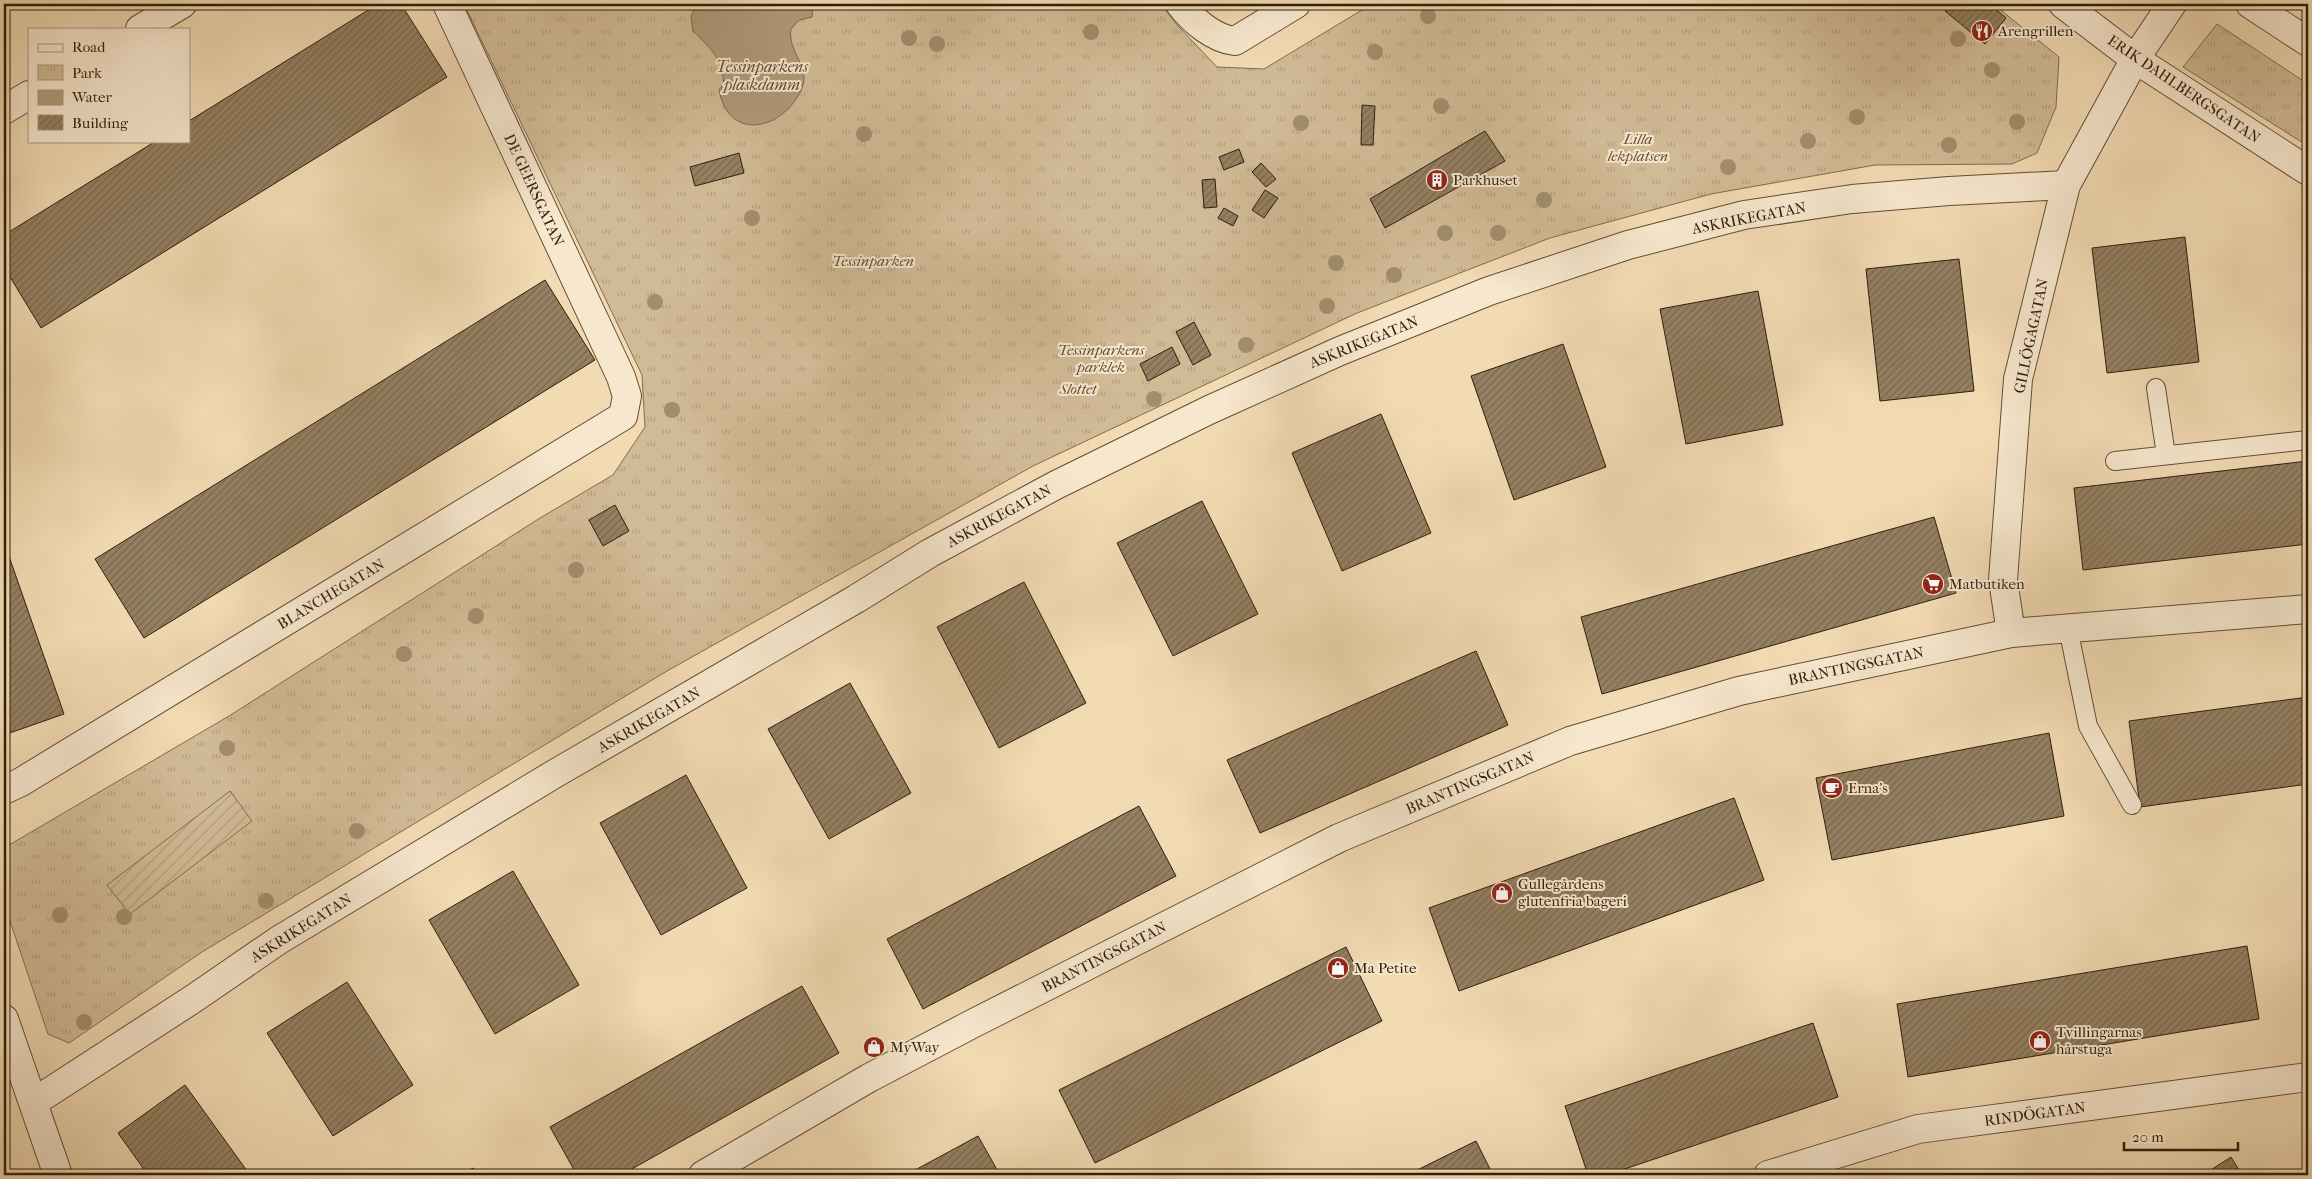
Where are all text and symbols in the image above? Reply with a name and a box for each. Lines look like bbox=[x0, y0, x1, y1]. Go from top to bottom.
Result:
restaurant icon: Arengrillen bbox=[1970, 19, 1994, 43]
place label: Arengrillen bbox=[1997, 22, 2074, 40]
legend bbox=[28, 28, 190, 142]
street label: ERIK DAHLBERGSGATAN bbox=[2104, 31, 2264, 147]
text: Road bbox=[72, 38, 106, 56]
water label: Tessinparkens plaskdamm bbox=[716, 57, 809, 94]
text: Park bbox=[72, 64, 102, 82]
text: Water bbox=[71, 88, 112, 106]
text: Building bbox=[72, 114, 129, 132]
park label: Lilla lekplatsen bbox=[1607, 130, 1668, 165]
street label: DE GEERSGATAN bbox=[500, 131, 568, 250]
building icon: Parkhuset bbox=[1425, 168, 1449, 192]
place label: Parkhuset bbox=[1453, 171, 1518, 189]
street label: ASKRIKEGATAN bbox=[1689, 198, 1808, 238]
park label: Tessinparken bbox=[832, 252, 914, 270]
street label: GILLÖGAGATAN bbox=[2010, 276, 2052, 395]
street label: ASKRIKEGATAN bbox=[1306, 312, 1422, 372]
park label: Tessinparkens parklek bbox=[1058, 341, 1145, 376]
park label: Slottet bbox=[1058, 380, 1098, 398]
street label: ASKRIKEGATAN bbox=[943, 481, 1055, 552]
street label: BLANCHEGATAN bbox=[274, 555, 388, 633]
supermarket icon: Matbutiken bbox=[1921, 572, 1945, 596]
place label: Matbutiken bbox=[1949, 575, 2025, 593]
street label: BRANTINGSGATAN bbox=[1787, 643, 1926, 689]
street label: ASKRIKEGATAN bbox=[593, 683, 704, 757]
street label: BRANTINGSGATAN bbox=[1403, 748, 1538, 818]
cafe icon: Erna's bbox=[1820, 776, 1844, 800]
place label: Erna's bbox=[1848, 779, 1888, 797]
place label: Gullegårdens glutenfria bageri bbox=[1518, 875, 1627, 910]
shop icon: Gullegårdens glutenfria bageri bbox=[1490, 881, 1514, 905]
street label: ASKRIKEGATAN bbox=[246, 889, 355, 967]
street label: BRANTINGSGATAN bbox=[1038, 917, 1170, 996]
shop icon: Ma Petite bbox=[1326, 956, 1350, 980]
place label: Ma Petite bbox=[1354, 959, 1417, 977]
place label: Tvillingarnas hårstuga bbox=[2056, 1023, 2142, 1058]
shop icon: Tvillingarnas hårstuga bbox=[2028, 1029, 2052, 1053]
shop icon: MyWay bbox=[862, 1035, 886, 1059]
place label: MyWay bbox=[890, 1038, 941, 1056]
street label: RINDÖGATAN bbox=[1983, 1098, 2087, 1130]
scale bar bbox=[2124, 1119, 2238, 1151]
text: 20 m bbox=[2132, 1128, 2164, 1146]

